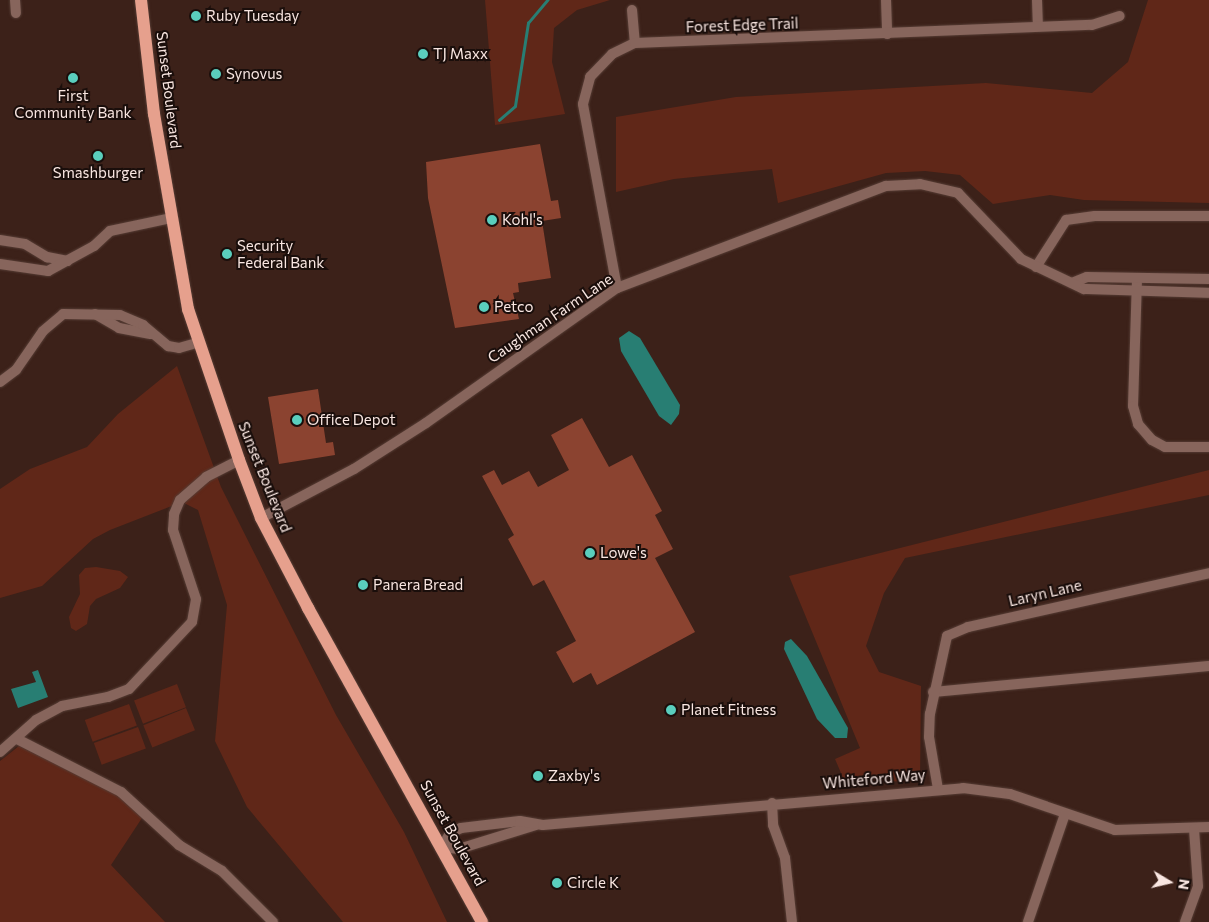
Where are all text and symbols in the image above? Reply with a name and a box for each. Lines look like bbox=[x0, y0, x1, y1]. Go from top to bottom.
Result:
place label: Ruby Tuesday bbox=[206, 7, 299, 25]
marker: Ruby Tuesday bbox=[190, 10, 202, 22]
street label: Forest Edge Trail bbox=[685, 14, 799, 36]
street label: Sunset Boulevard bbox=[153, 30, 185, 150]
place label: TJ Maxx bbox=[433, 45, 488, 63]
marker: TJ Maxx bbox=[417, 48, 429, 60]
place label: Synovus bbox=[226, 65, 282, 83]
marker: Synovus bbox=[210, 68, 222, 80]
marker: First Community Bank bbox=[67, 72, 79, 84]
place label: First Community Bank bbox=[14, 86, 132, 121]
marker: Smashburger bbox=[92, 150, 104, 162]
place label: Smashburger bbox=[53, 164, 143, 182]
place label: Kohl's bbox=[502, 211, 543, 229]
marker: Kohl's bbox=[486, 214, 498, 226]
place label: Security Federal Bank bbox=[237, 236, 324, 271]
marker: Security Federal Bank bbox=[221, 248, 233, 260]
street label: Caughman Farm Lane bbox=[484, 270, 616, 366]
place label: Petco bbox=[494, 298, 533, 316]
marker: Petco bbox=[478, 301, 490, 313]
place label: Office Depot bbox=[307, 411, 396, 429]
marker: Office Depot bbox=[291, 414, 303, 426]
street label: Sunset Boulevard bbox=[235, 419, 295, 535]
place label: Lowe's bbox=[600, 544, 647, 562]
marker: Lowe's bbox=[584, 547, 596, 559]
place label: Panera Bread bbox=[373, 576, 463, 594]
street label: Laryn Lane bbox=[1007, 576, 1083, 610]
marker: Panera Bread bbox=[357, 579, 369, 591]
place label: Planet Fitness bbox=[681, 701, 776, 719]
marker: Planet Fitness bbox=[665, 704, 677, 716]
street label: Whiteford Way bbox=[822, 766, 926, 792]
place label: Zaxby's bbox=[548, 767, 600, 785]
marker: Zaxby's bbox=[532, 770, 544, 782]
street label: Sunset Boulevard bbox=[417, 777, 489, 889]
north arrow bbox=[1144, 857, 1194, 907]
place label: Circle K bbox=[567, 874, 619, 892]
marker: Circle K bbox=[551, 877, 563, 889]
text: N bbox=[1175, 878, 1194, 891]

